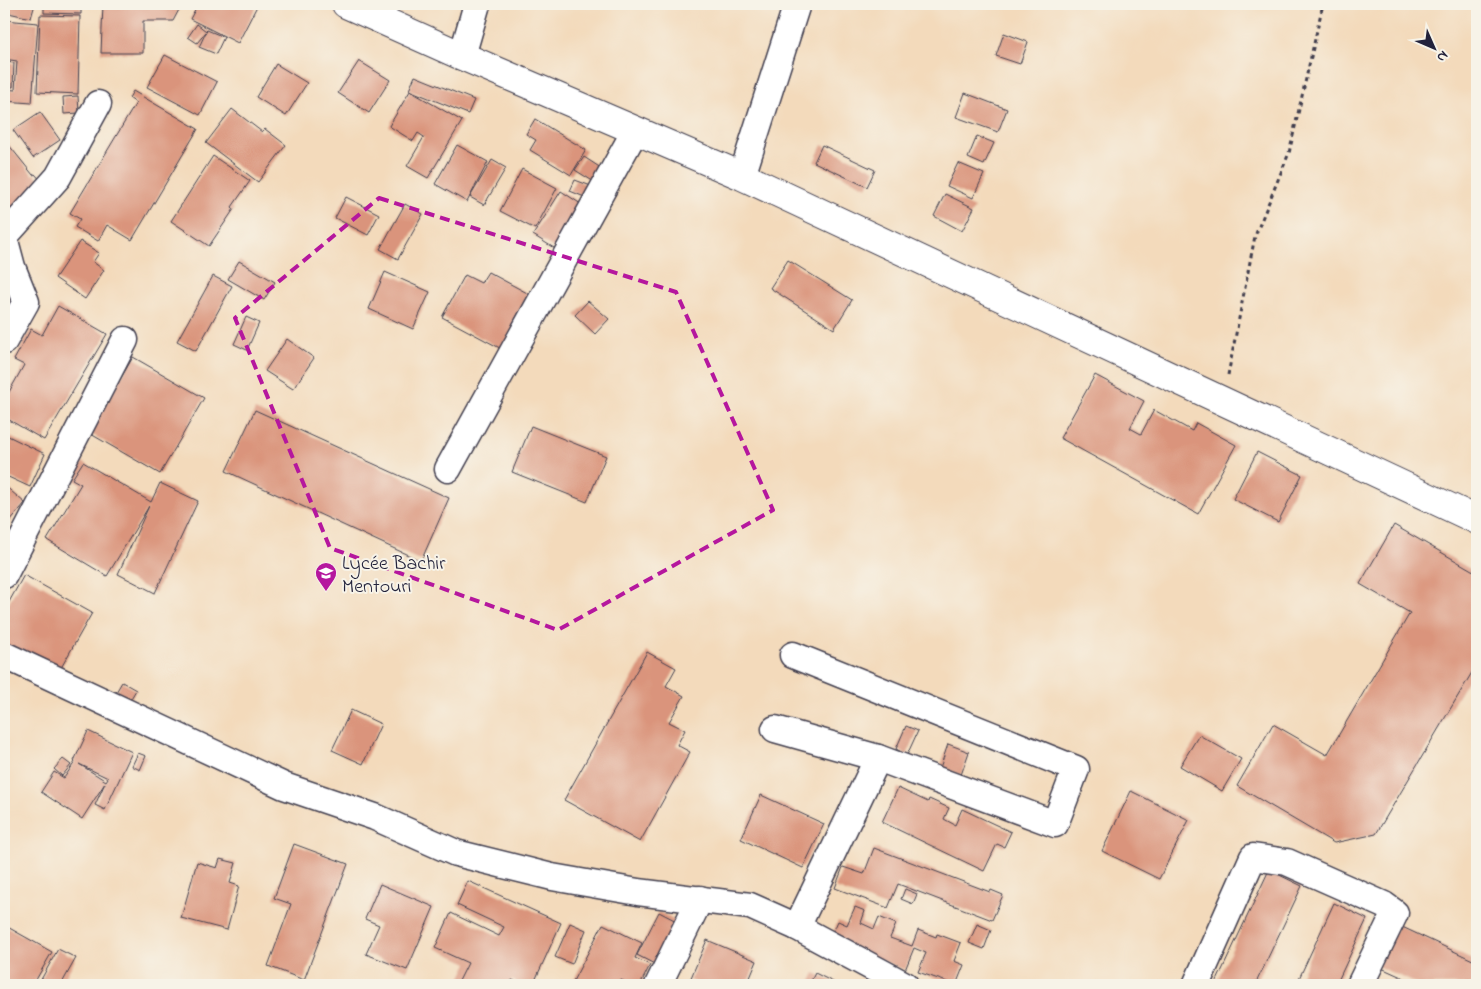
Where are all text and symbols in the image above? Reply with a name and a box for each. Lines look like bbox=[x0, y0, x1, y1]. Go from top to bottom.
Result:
north arrow bbox=[1408, 22, 1458, 72]
text: N bbox=[1431, 45, 1453, 67]
place label: Lycée Bachir Mentouri bbox=[342, 550, 446, 602]
school or university icon: Lycée Bachir Mentouri bbox=[314, 561, 338, 592]

